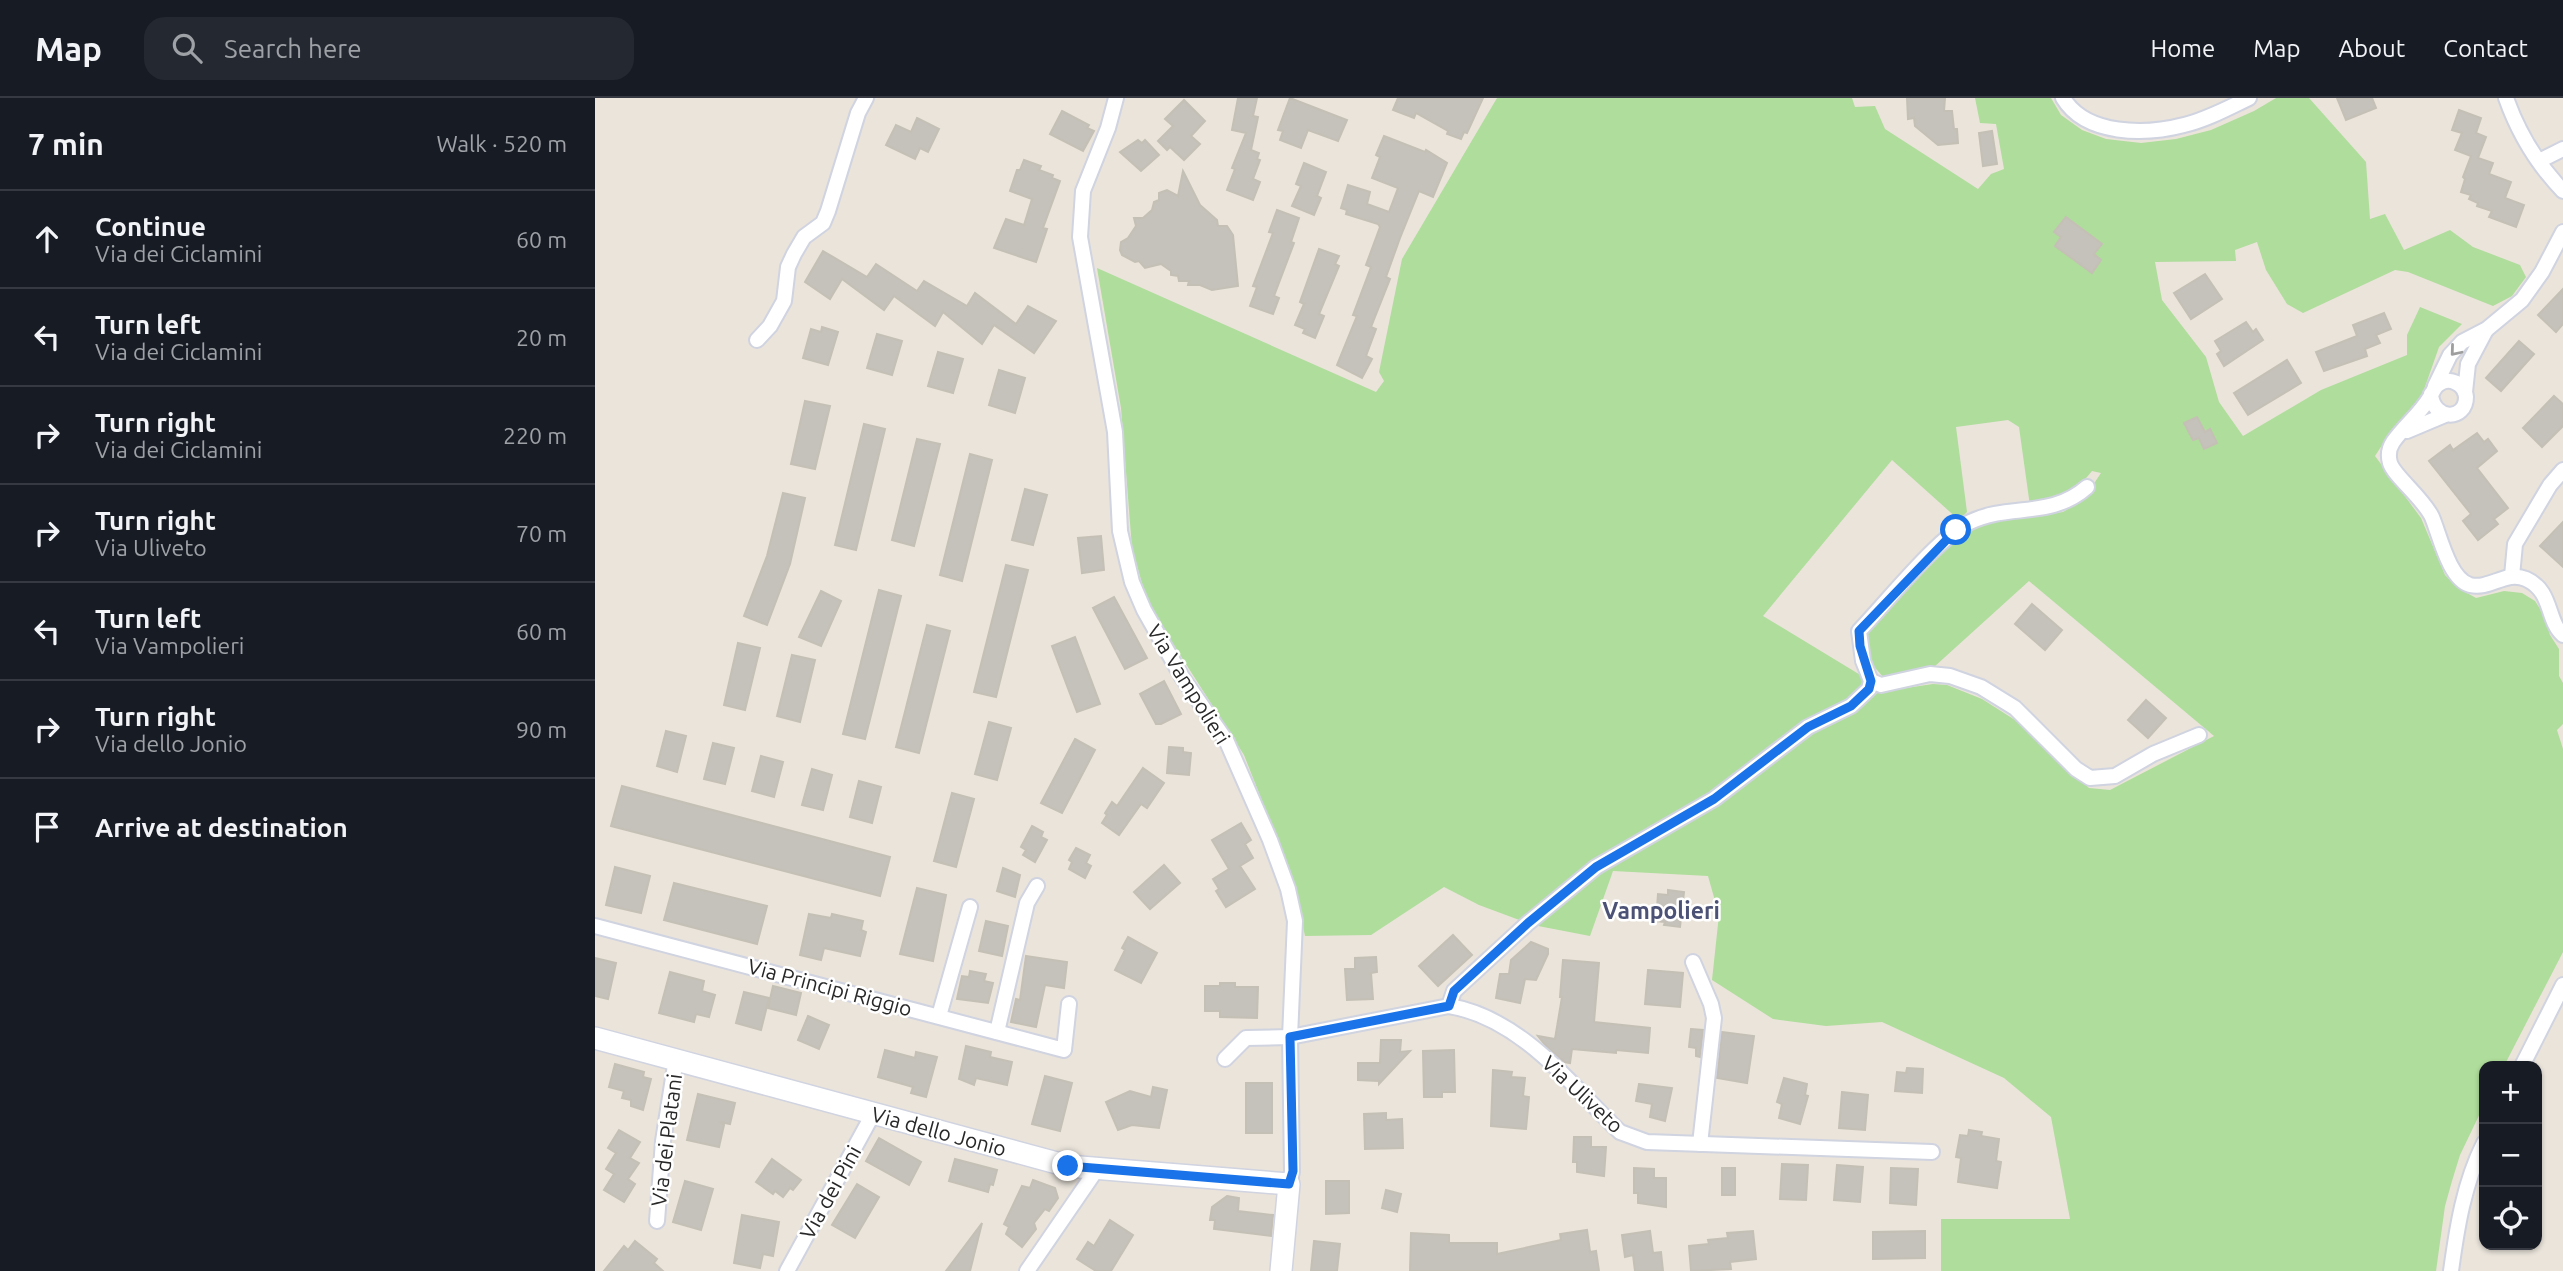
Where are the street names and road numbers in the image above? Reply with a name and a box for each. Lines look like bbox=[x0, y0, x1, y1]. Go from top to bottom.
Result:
street label: Via Vampolieri bbox=[1143, 620, 1235, 748]
street label: Via Principi Riggio bbox=[745, 954, 915, 1020]
street label: Via Uliveto bbox=[1538, 1050, 1628, 1138]
street label: Via dei Platani bbox=[646, 1072, 686, 1208]
street label: Via dello Jonio bbox=[869, 1101, 1009, 1161]
street label: Via dei Pini bbox=[794, 1141, 866, 1243]

